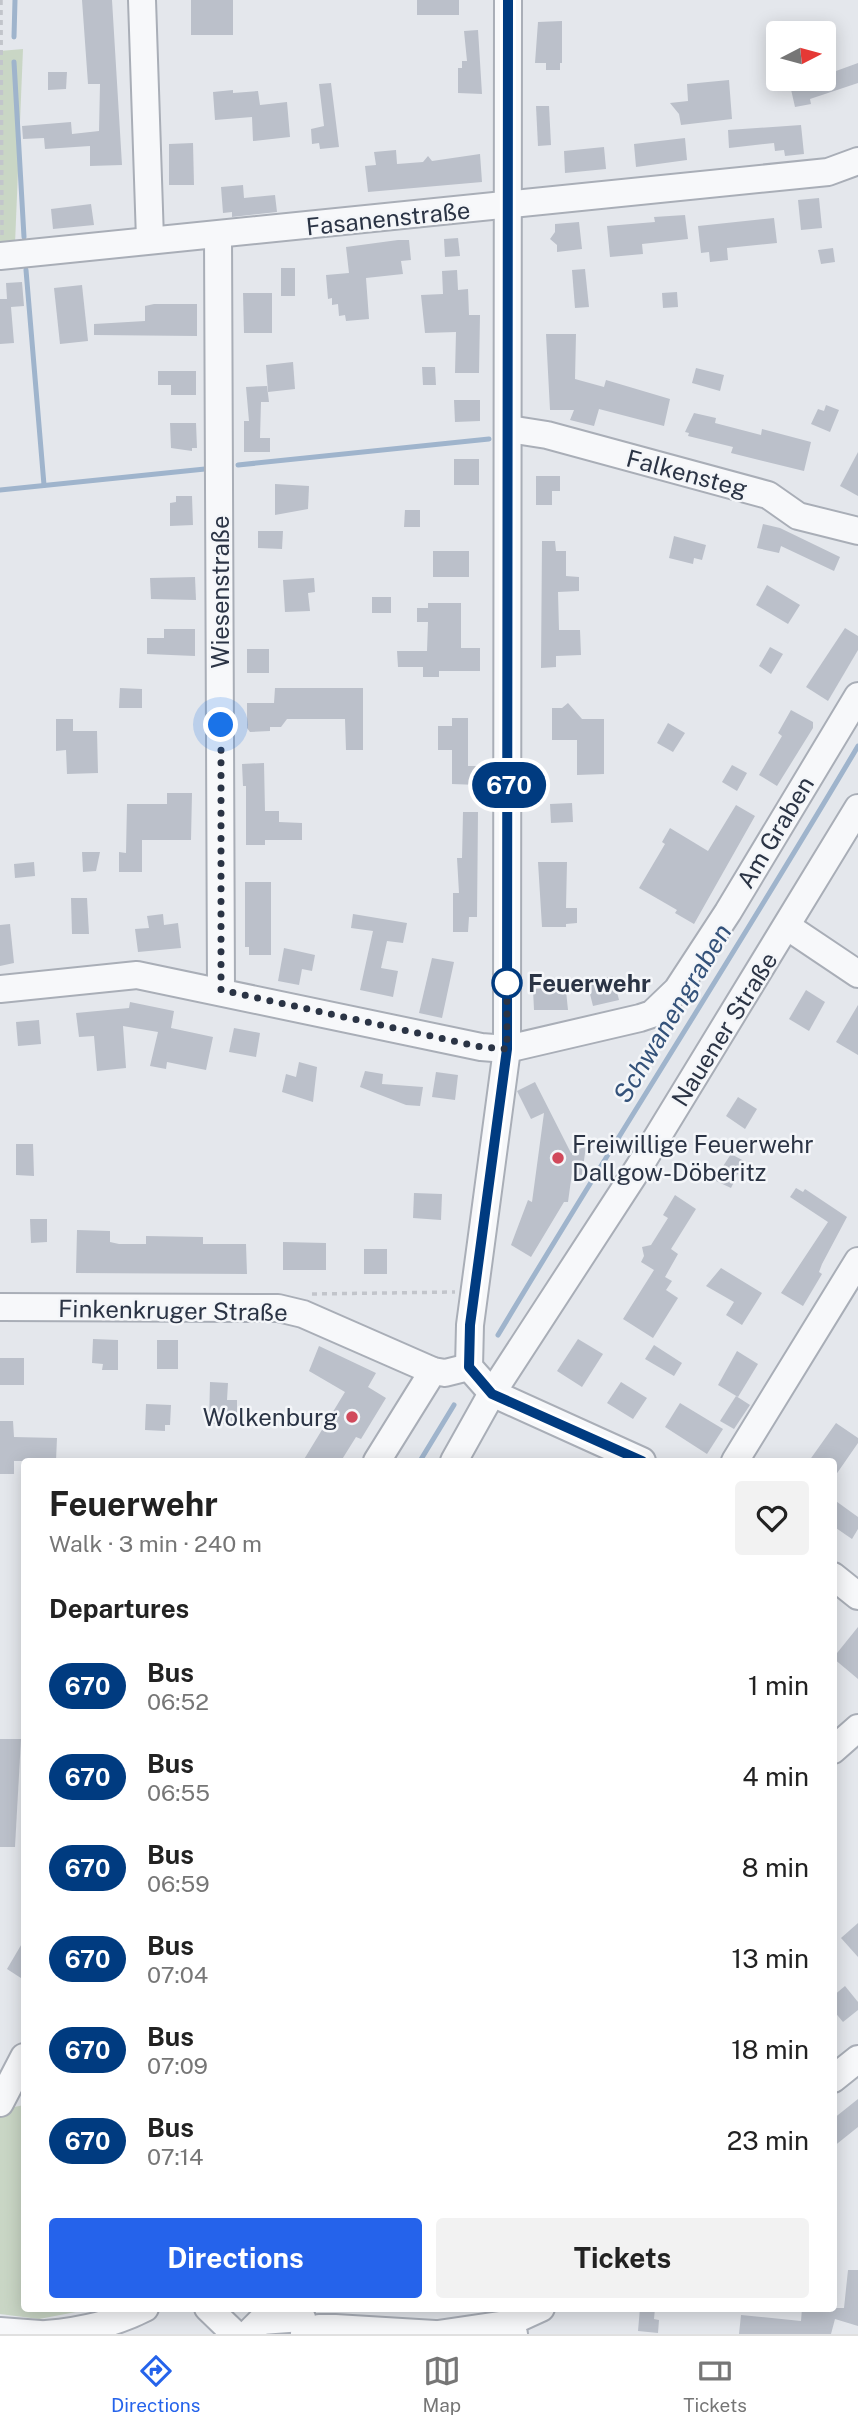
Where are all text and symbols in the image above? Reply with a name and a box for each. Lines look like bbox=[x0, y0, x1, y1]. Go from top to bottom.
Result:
north arrow bbox=[766, 21, 836, 91]
map controls bbox=[766, 21, 836, 91]
street label: Fasanenstraße bbox=[304, 195, 472, 241]
street label: Falkensteg bbox=[623, 443, 751, 503]
street label: Wiesenstraße bbox=[206, 516, 234, 668]
your location bbox=[203, 707, 238, 742]
line badge: 670 bbox=[469, 762, 549, 808]
text: 670 bbox=[486, 771, 532, 799]
street label: Am Graben bbox=[731, 771, 819, 893]
water label: Schwanengraben bbox=[606, 918, 738, 1108]
street label: Nauener Straße bbox=[665, 947, 783, 1111]
marker: Feuerwehr bbox=[492, 968, 522, 998]
place label: Feuerwehr bbox=[528, 969, 651, 997]
place label: Freiwillige Feuerwehr Dallgow-Döberitz bbox=[572, 1130, 814, 1186]
marker: Freiwillige Feuerwehr Dallgow-Döberitz bbox=[550, 1150, 566, 1166]
street label: Finkenkruger Straße bbox=[58, 1294, 288, 1326]
place label: Wolkenburg bbox=[203, 1403, 338, 1431]
marker: Wolkenburg bbox=[344, 1409, 360, 1425]
button: heart bbox=[735, 1481, 809, 1555]
text: Feuerwehr bbox=[49, 1485, 218, 1523]
text: Walk · 3 min · 240 m bbox=[49, 1530, 262, 1557]
text: Departures bbox=[49, 1593, 189, 1624]
text: Bus bbox=[147, 1657, 194, 1688]
text: 1 min bbox=[748, 1670, 809, 1701]
text: 670 bbox=[65, 1672, 110, 1700]
text: 06:52 bbox=[147, 1688, 209, 1715]
text: Bus bbox=[147, 1748, 194, 1779]
text: 4 min bbox=[742, 1761, 809, 1792]
text: 670 bbox=[65, 1763, 110, 1791]
text: 06:55 bbox=[147, 1779, 210, 1806]
text: Bus bbox=[147, 1839, 194, 1870]
text: 8 min bbox=[742, 1852, 809, 1883]
text: 670 bbox=[65, 1854, 110, 1882]
text: 06:59 bbox=[147, 1870, 210, 1897]
text: Bus bbox=[147, 1930, 194, 1961]
text: 13 min bbox=[732, 1943, 809, 1974]
text: 670 bbox=[65, 1945, 110, 1973]
text: 07:04 bbox=[147, 1961, 208, 1988]
text: Bus bbox=[147, 2021, 194, 2052]
text: 18 min bbox=[731, 2034, 809, 2065]
text: 670 bbox=[65, 2036, 110, 2064]
text: 07:09 bbox=[147, 2052, 208, 2079]
text: Bus bbox=[147, 2112, 194, 2143]
text: 23 min bbox=[727, 2125, 809, 2156]
text: 670 bbox=[65, 2127, 110, 2155]
text: 07:14 bbox=[147, 2143, 203, 2170]
button: Directions bbox=[49, 2218, 422, 2298]
button: Tickets bbox=[436, 2218, 809, 2298]
tab: Directions bbox=[111, 2352, 200, 2416]
tab: Map bbox=[422, 2352, 461, 2416]
tab: Tickets bbox=[683, 2352, 747, 2416]

